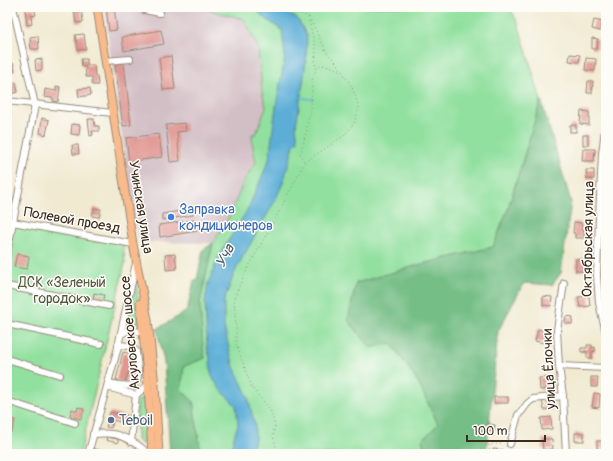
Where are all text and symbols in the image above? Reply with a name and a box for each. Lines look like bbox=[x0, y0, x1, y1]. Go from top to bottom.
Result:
street label: Учинская улица bbox=[125, 159, 157, 255]
street label: Октябрьская улица bbox=[578, 181, 598, 297]
place label: Заправка кондиционеров bbox=[179, 201, 273, 234]
street label: Полевой проезд bbox=[22, 203, 122, 237]
marker: Заправка кондиционеров bbox=[166, 212, 176, 222]
water label: Уча bbox=[211, 240, 239, 271]
park label: ДСК «Зеленый городок» bbox=[17, 274, 106, 307]
street label: Акуловское шоссе bbox=[117, 275, 143, 391]
street label: улица Ёлочки bbox=[538, 328, 560, 411]
place label: Teboil bbox=[119, 412, 153, 429]
marker: Teboil bbox=[106, 415, 116, 425]
scale bar bbox=[467, 417, 545, 443]
text: 100 m bbox=[473, 424, 508, 439]

